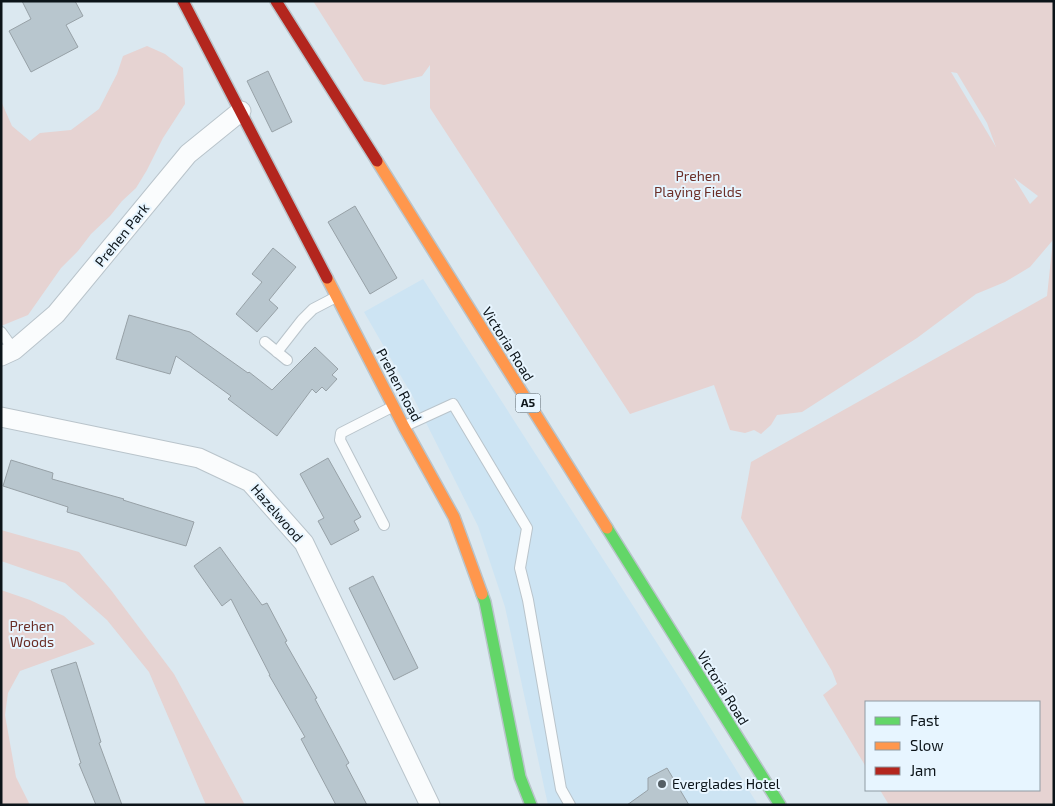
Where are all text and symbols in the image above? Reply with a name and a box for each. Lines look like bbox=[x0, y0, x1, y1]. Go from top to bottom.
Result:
park label: Prehen Playing Fields bbox=[654, 167, 742, 200]
street label: Prehen Park bbox=[91, 200, 152, 270]
street label: Victoria Road bbox=[479, 303, 538, 384]
street label: Prehen Road bbox=[373, 345, 426, 424]
road number: A5 bbox=[516, 393, 540, 412]
street label: Hazelwood bbox=[248, 480, 307, 545]
park label: Prehen Woods bbox=[10, 617, 55, 650]
street label: Victoria Road bbox=[694, 647, 753, 728]
legend bbox=[865, 701, 1040, 791]
text: Fast bbox=[910, 711, 940, 729]
text: Slow bbox=[910, 736, 944, 754]
text: Jam bbox=[910, 761, 936, 779]
place label: Everglades Hotel bbox=[672, 775, 781, 792]
marker: Everglades Hotel bbox=[656, 778, 668, 790]

